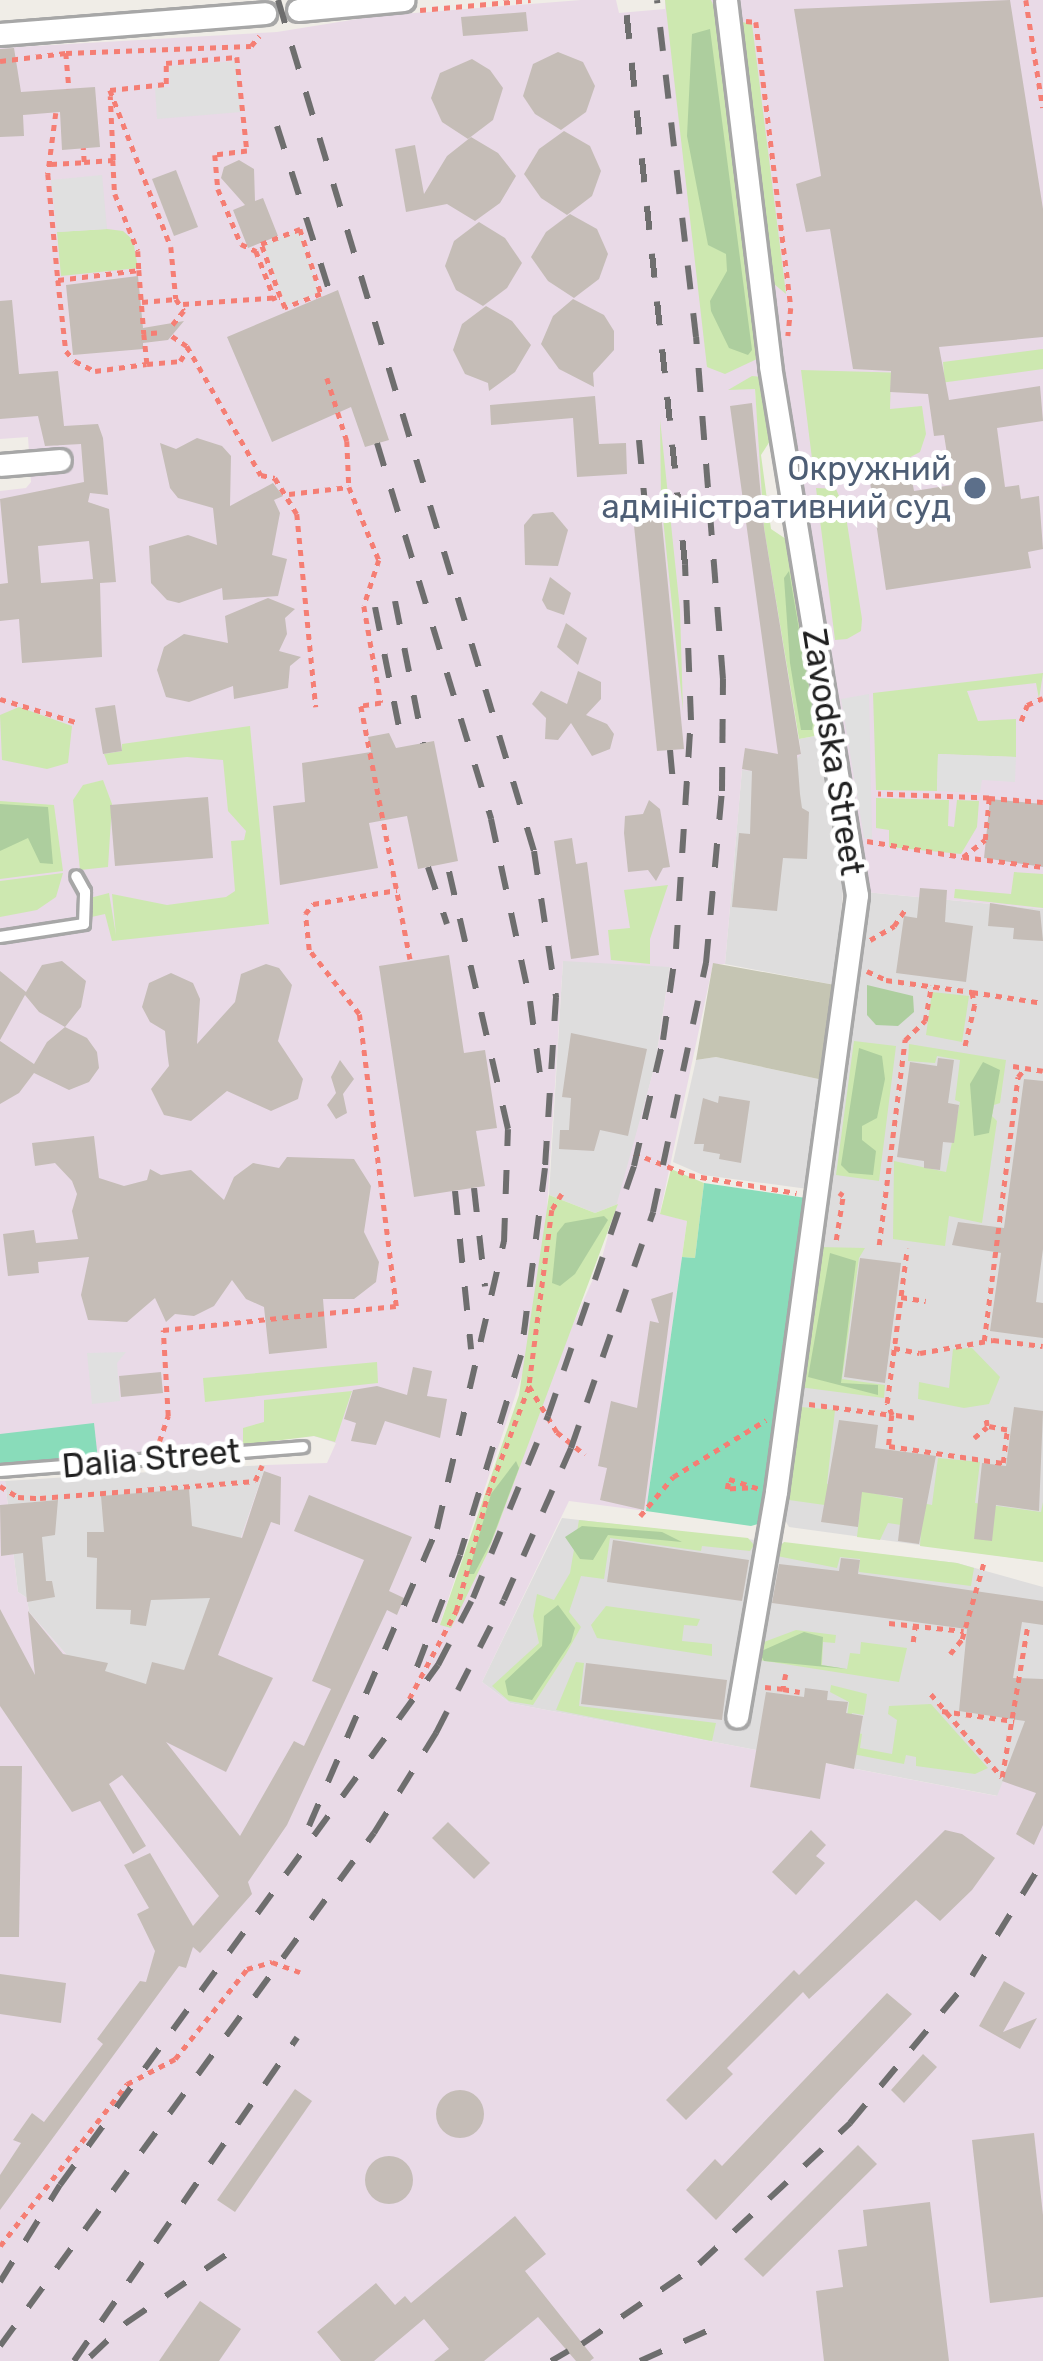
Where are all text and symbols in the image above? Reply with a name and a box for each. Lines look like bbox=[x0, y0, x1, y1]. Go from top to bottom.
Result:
place label: Окружний адміністративний суд bbox=[601, 449, 951, 527]
marker: Окружний адміністративний суд bbox=[962, 475, 988, 501]
street label: Zavodska Street bbox=[794, 626, 872, 878]
street label: Dalia Street bbox=[60, 1431, 242, 1487]

